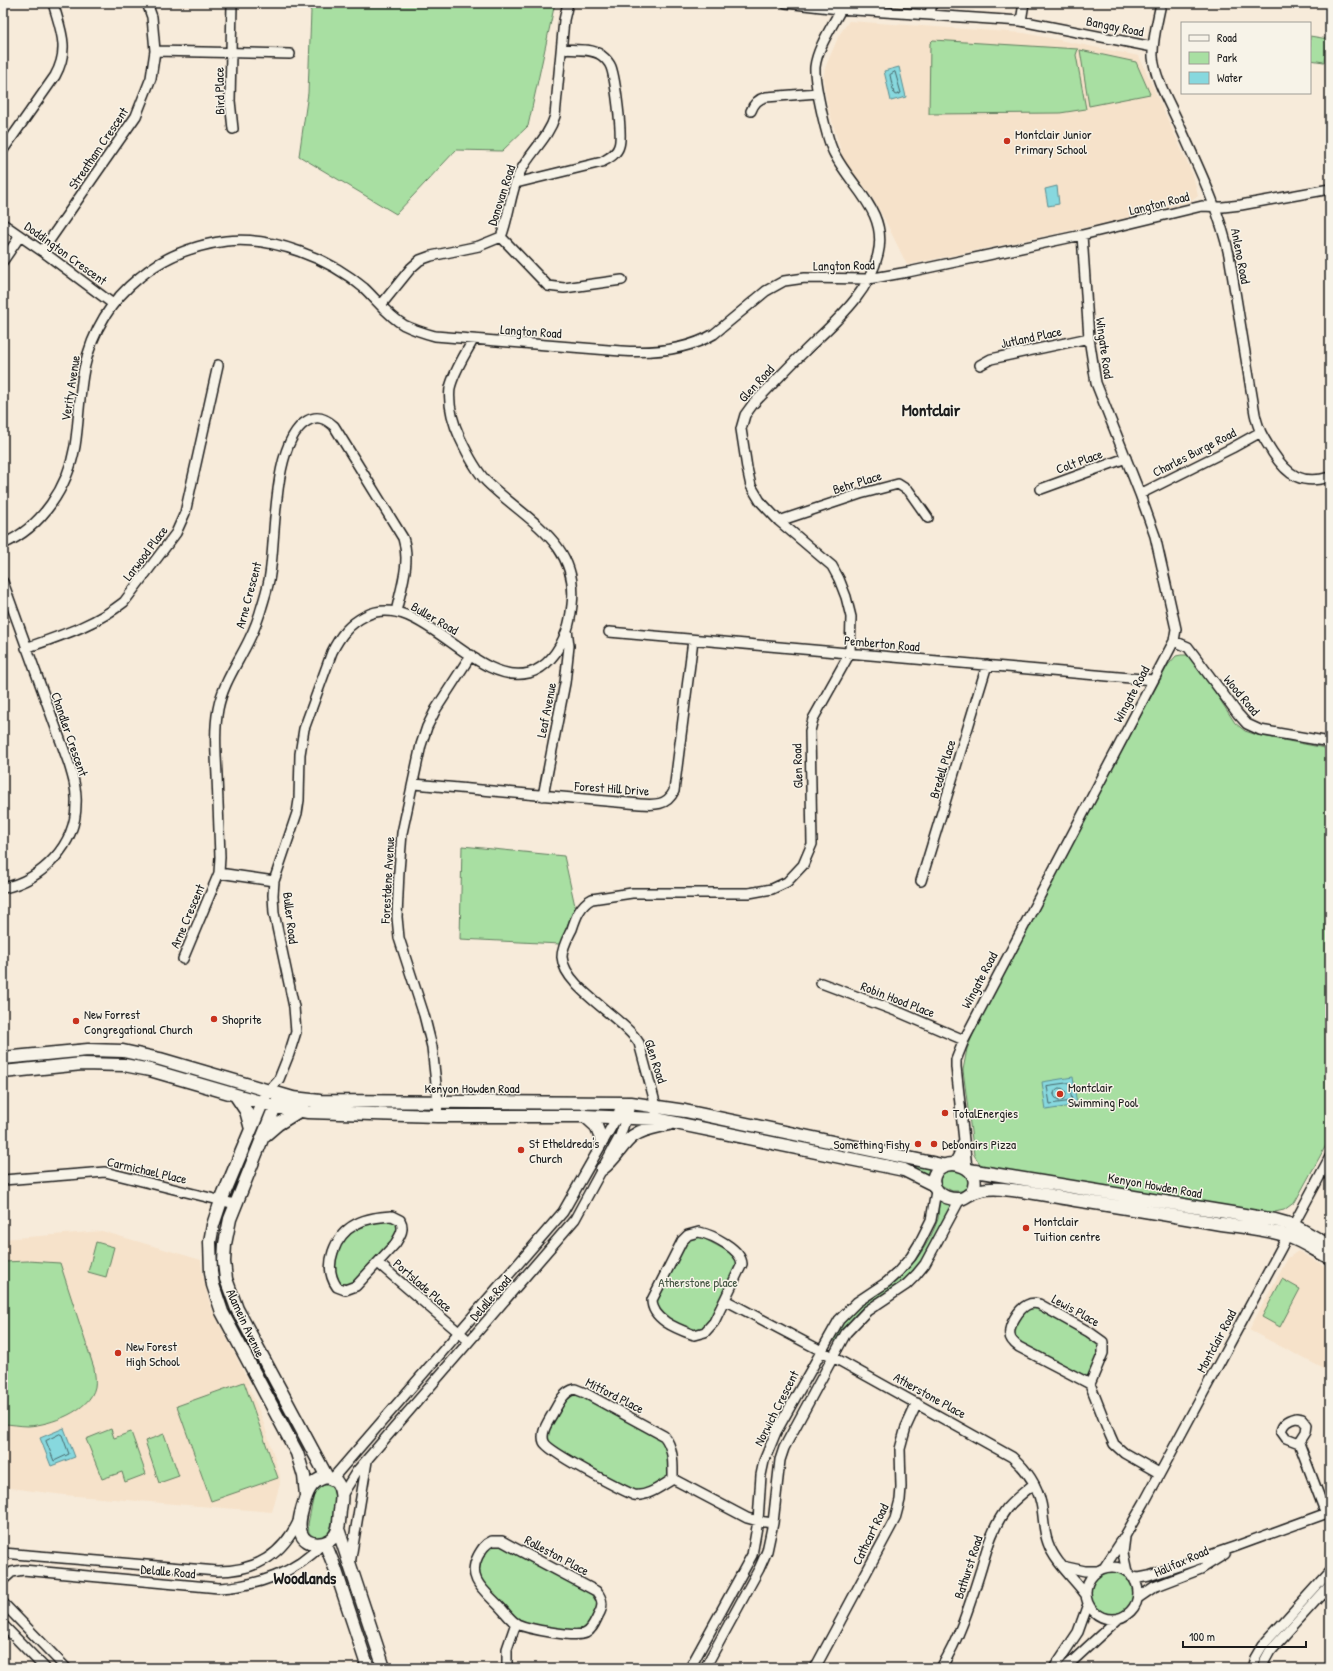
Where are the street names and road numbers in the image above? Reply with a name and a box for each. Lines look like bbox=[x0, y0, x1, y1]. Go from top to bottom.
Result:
street label: Bangay Road bbox=[1085, 12, 1145, 40]
street label: Bird Place bbox=[210, 67, 228, 115]
street label: Streatham Crescent bbox=[64, 103, 132, 193]
street label: Donovan Road bbox=[483, 162, 519, 228]
street label: Langton Road bbox=[1127, 187, 1191, 219]
street label: Doddington Crescent bbox=[21, 217, 111, 289]
street label: Anleno Road bbox=[1227, 227, 1255, 285]
street label: Langton Road bbox=[813, 255, 875, 275]
street label: Wingate Road bbox=[1092, 316, 1118, 380]
street label: Langton Road bbox=[500, 320, 562, 342]
street label: Jutland Place bbox=[999, 322, 1063, 352]
street label: Verity Avenue bbox=[56, 354, 84, 422]
street label: Glen Road bbox=[734, 360, 778, 406]
street label: Charles Burge Road bbox=[1149, 423, 1239, 481]
street label: Colt Place bbox=[1053, 444, 1105, 478]
street label: Behr Place bbox=[830, 466, 884, 498]
street label: Larwood Place bbox=[118, 522, 172, 584]
street label: Arne Crescent bbox=[230, 559, 266, 630]
street label: Buller Road bbox=[408, 597, 462, 639]
street label: Pemberton Road bbox=[844, 631, 920, 655]
street label: Wingate Road bbox=[1109, 663, 1153, 725]
street label: Wood Road bbox=[1220, 671, 1264, 719]
street label: Leaf Avenue bbox=[532, 681, 560, 739]
street label: Chandler Crescent bbox=[47, 689, 93, 779]
street label: Bredell Place bbox=[925, 737, 959, 801]
street label: Glen Road bbox=[787, 743, 807, 789]
street label: Forest Hill Drive bbox=[573, 776, 650, 800]
street label: Forestdene Avenue bbox=[376, 836, 398, 925]
street label: Arne Crescent bbox=[165, 881, 209, 951]
street label: Buller Road bbox=[279, 891, 303, 945]
street label: Wingate Road bbox=[957, 949, 1001, 1011]
street label: Robin Hood Place bbox=[858, 977, 938, 1021]
street label: Glen Road bbox=[640, 1037, 672, 1085]
street label: Kenyon Howden Road bbox=[424, 1079, 520, 1097]
street label: Carmichael Place bbox=[105, 1152, 189, 1188]
street label: Kenyon Howden Road bbox=[1107, 1168, 1203, 1202]
street label: Portslade Place bbox=[390, 1254, 456, 1316]
street label: Delalle Road bbox=[465, 1271, 515, 1325]
street label: Alamein Avenue bbox=[222, 1286, 270, 1360]
street label: Lewis Place bbox=[1049, 1290, 1103, 1330]
street label: Montclair Road bbox=[1192, 1306, 1240, 1376]
street label: Norwich Crescent bbox=[749, 1367, 803, 1449]
street label: Atherstone Place bbox=[891, 1368, 969, 1422]
street label: Mitford Place bbox=[583, 1373, 647, 1417]
street label: Cathcart Road bbox=[847, 1500, 893, 1568]
street label: Rolleston Place bbox=[522, 1530, 592, 1580]
street label: Bathurst Road bbox=[949, 1533, 987, 1601]
street label: Halifax Road bbox=[1151, 1541, 1211, 1581]
street label: Delalle Road bbox=[140, 1560, 196, 1582]

